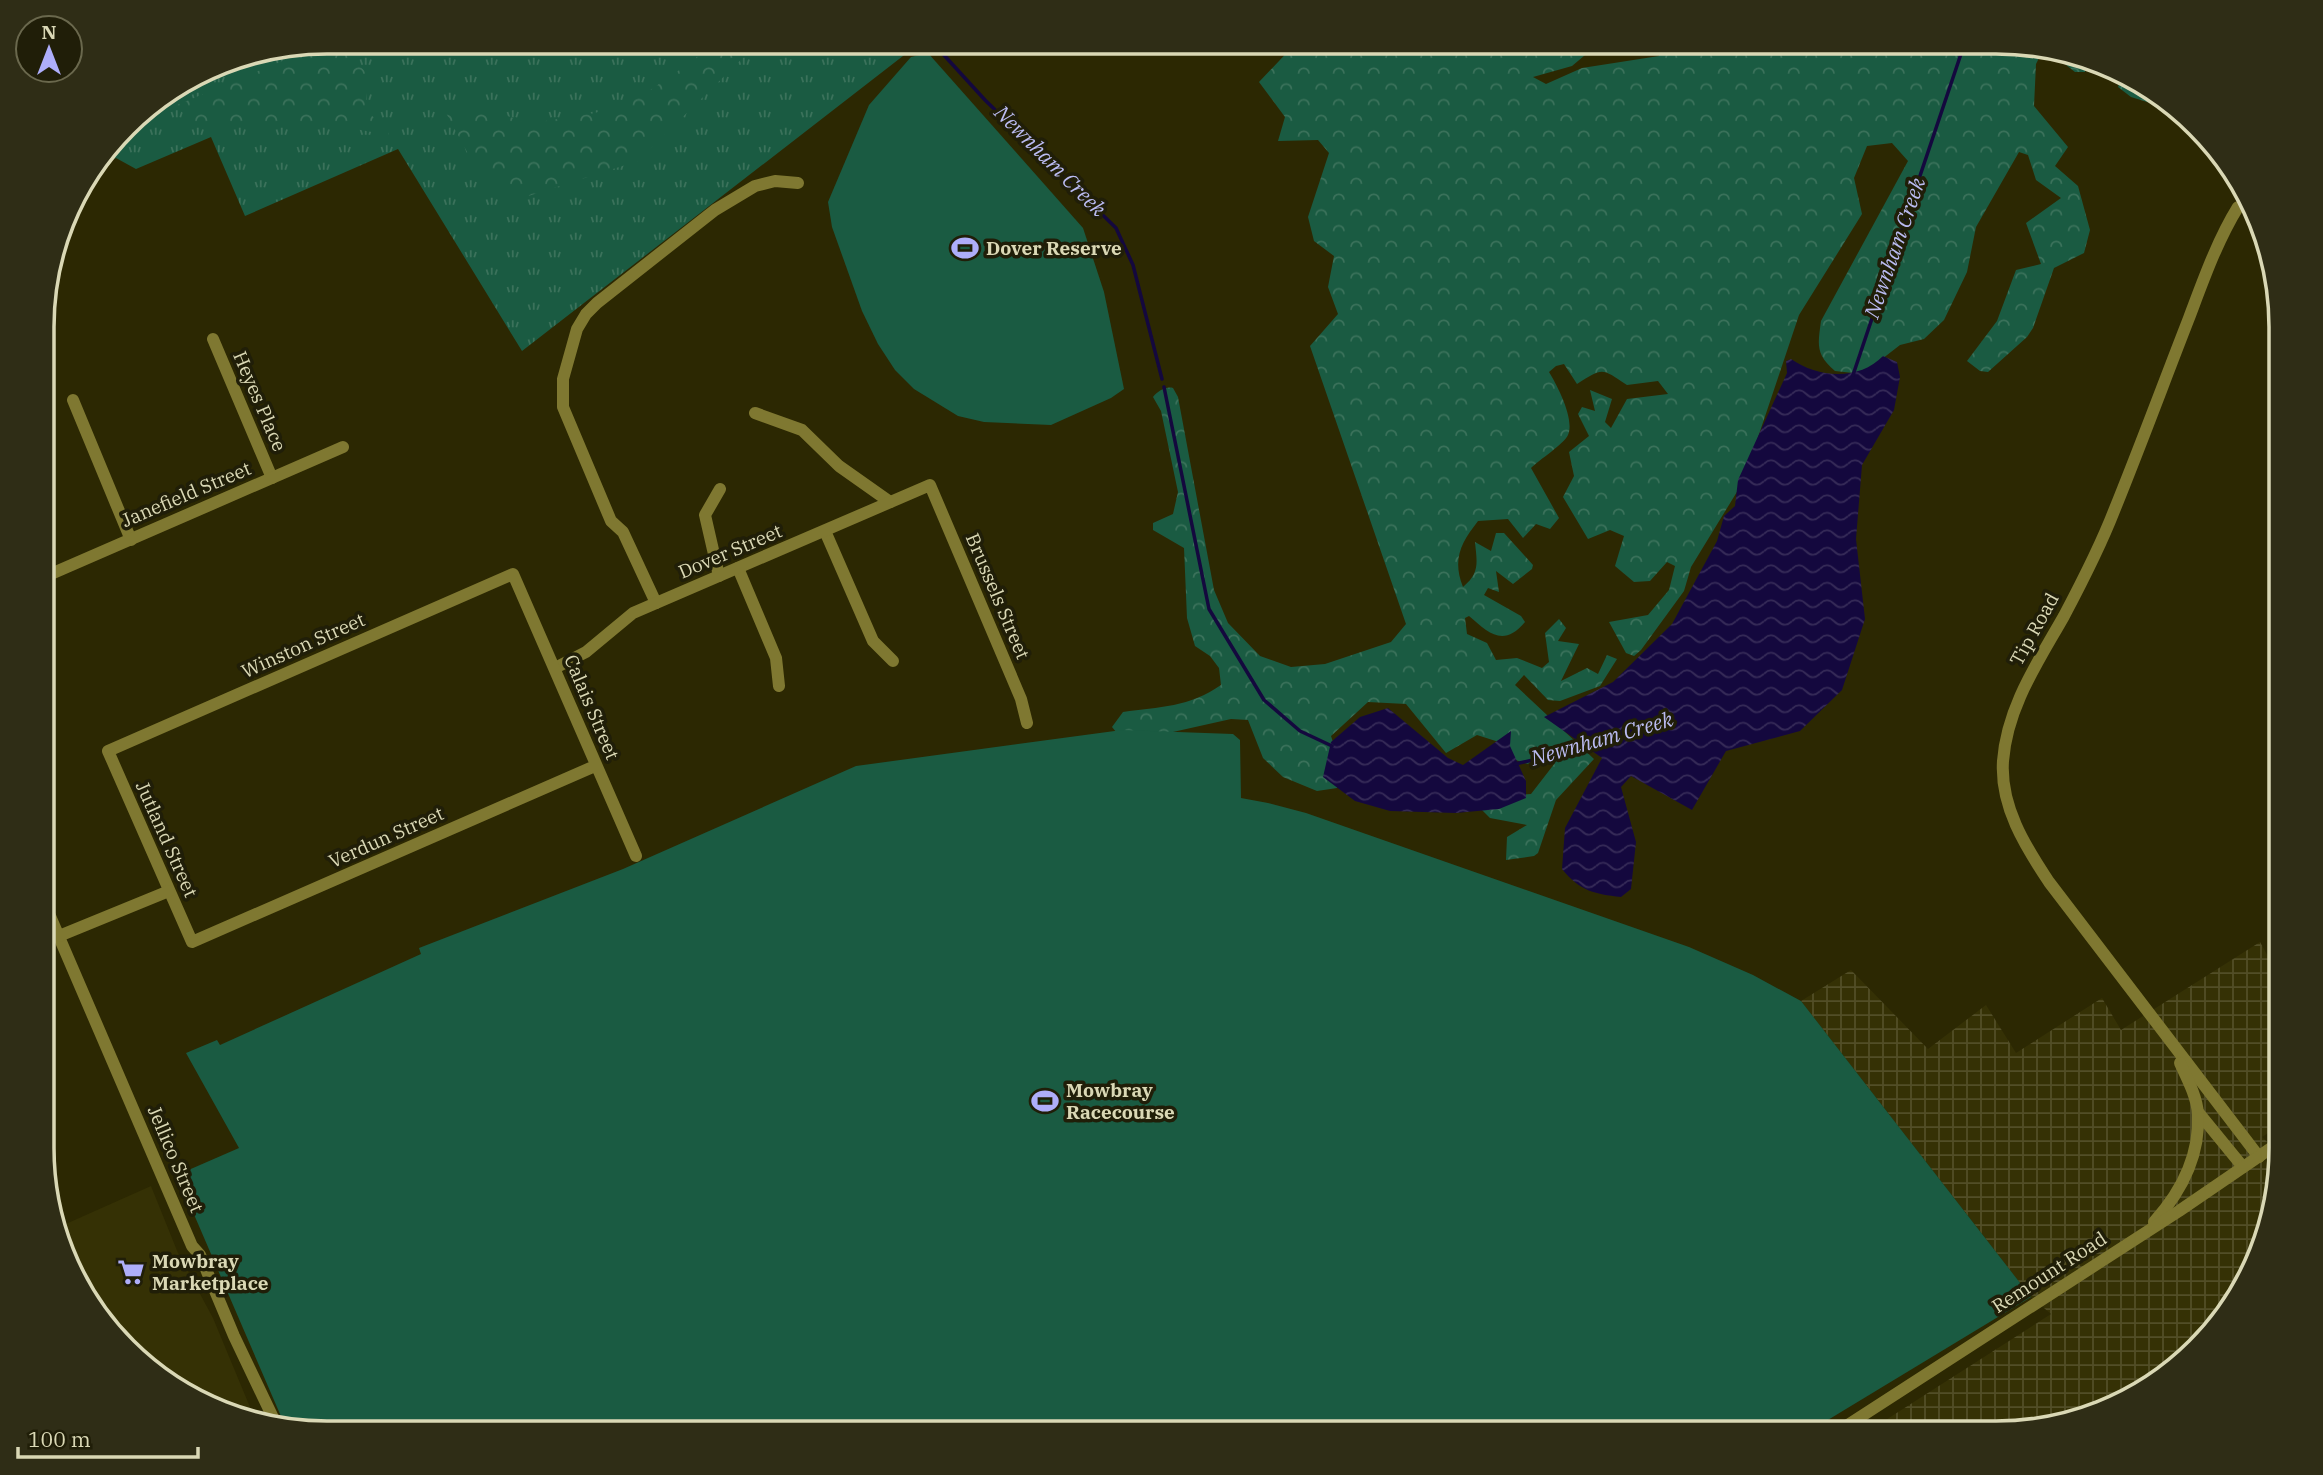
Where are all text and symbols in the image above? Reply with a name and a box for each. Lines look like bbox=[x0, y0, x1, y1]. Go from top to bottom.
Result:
north arrow bbox=[14, 14, 84, 84]
text: N bbox=[41, 20, 57, 44]
water label: Newnham Creek bbox=[988, 98, 1113, 223]
water label: Newnham Creek bbox=[1857, 173, 1931, 323]
sports icon: Dover Reserve bbox=[950, 233, 980, 263]
place label: Dover Reserve bbox=[986, 236, 1122, 260]
street label: Heyes Place bbox=[228, 347, 292, 455]
street label: Janefield Street bbox=[118, 456, 255, 532]
street label: Dover Street bbox=[675, 518, 786, 584]
street label: Brussels Street bbox=[961, 529, 1035, 663]
street label: Tip Road bbox=[2004, 588, 2064, 670]
street label: Winston Street bbox=[237, 607, 369, 683]
street label: Calais Street bbox=[559, 651, 625, 763]
water label: Newnham Creek bbox=[1526, 704, 1677, 772]
street label: Jutland Street bbox=[131, 777, 203, 901]
street label: Verdun Street bbox=[325, 801, 448, 873]
place label: Mowbray Racecourse bbox=[1066, 1078, 1175, 1124]
sports icon: Mowbray Racecourse bbox=[1030, 1086, 1060, 1116]
street label: Jellico Street bbox=[143, 1102, 209, 1217]
street label: Remount Road bbox=[1987, 1226, 2111, 1318]
place label: Mowbray Marketplace bbox=[152, 1249, 269, 1295]
supermarket icon: Mowbray Marketplace bbox=[116, 1257, 146, 1287]
scale bar bbox=[18, 1416, 198, 1460]
text: 100 m bbox=[28, 1425, 91, 1453]

